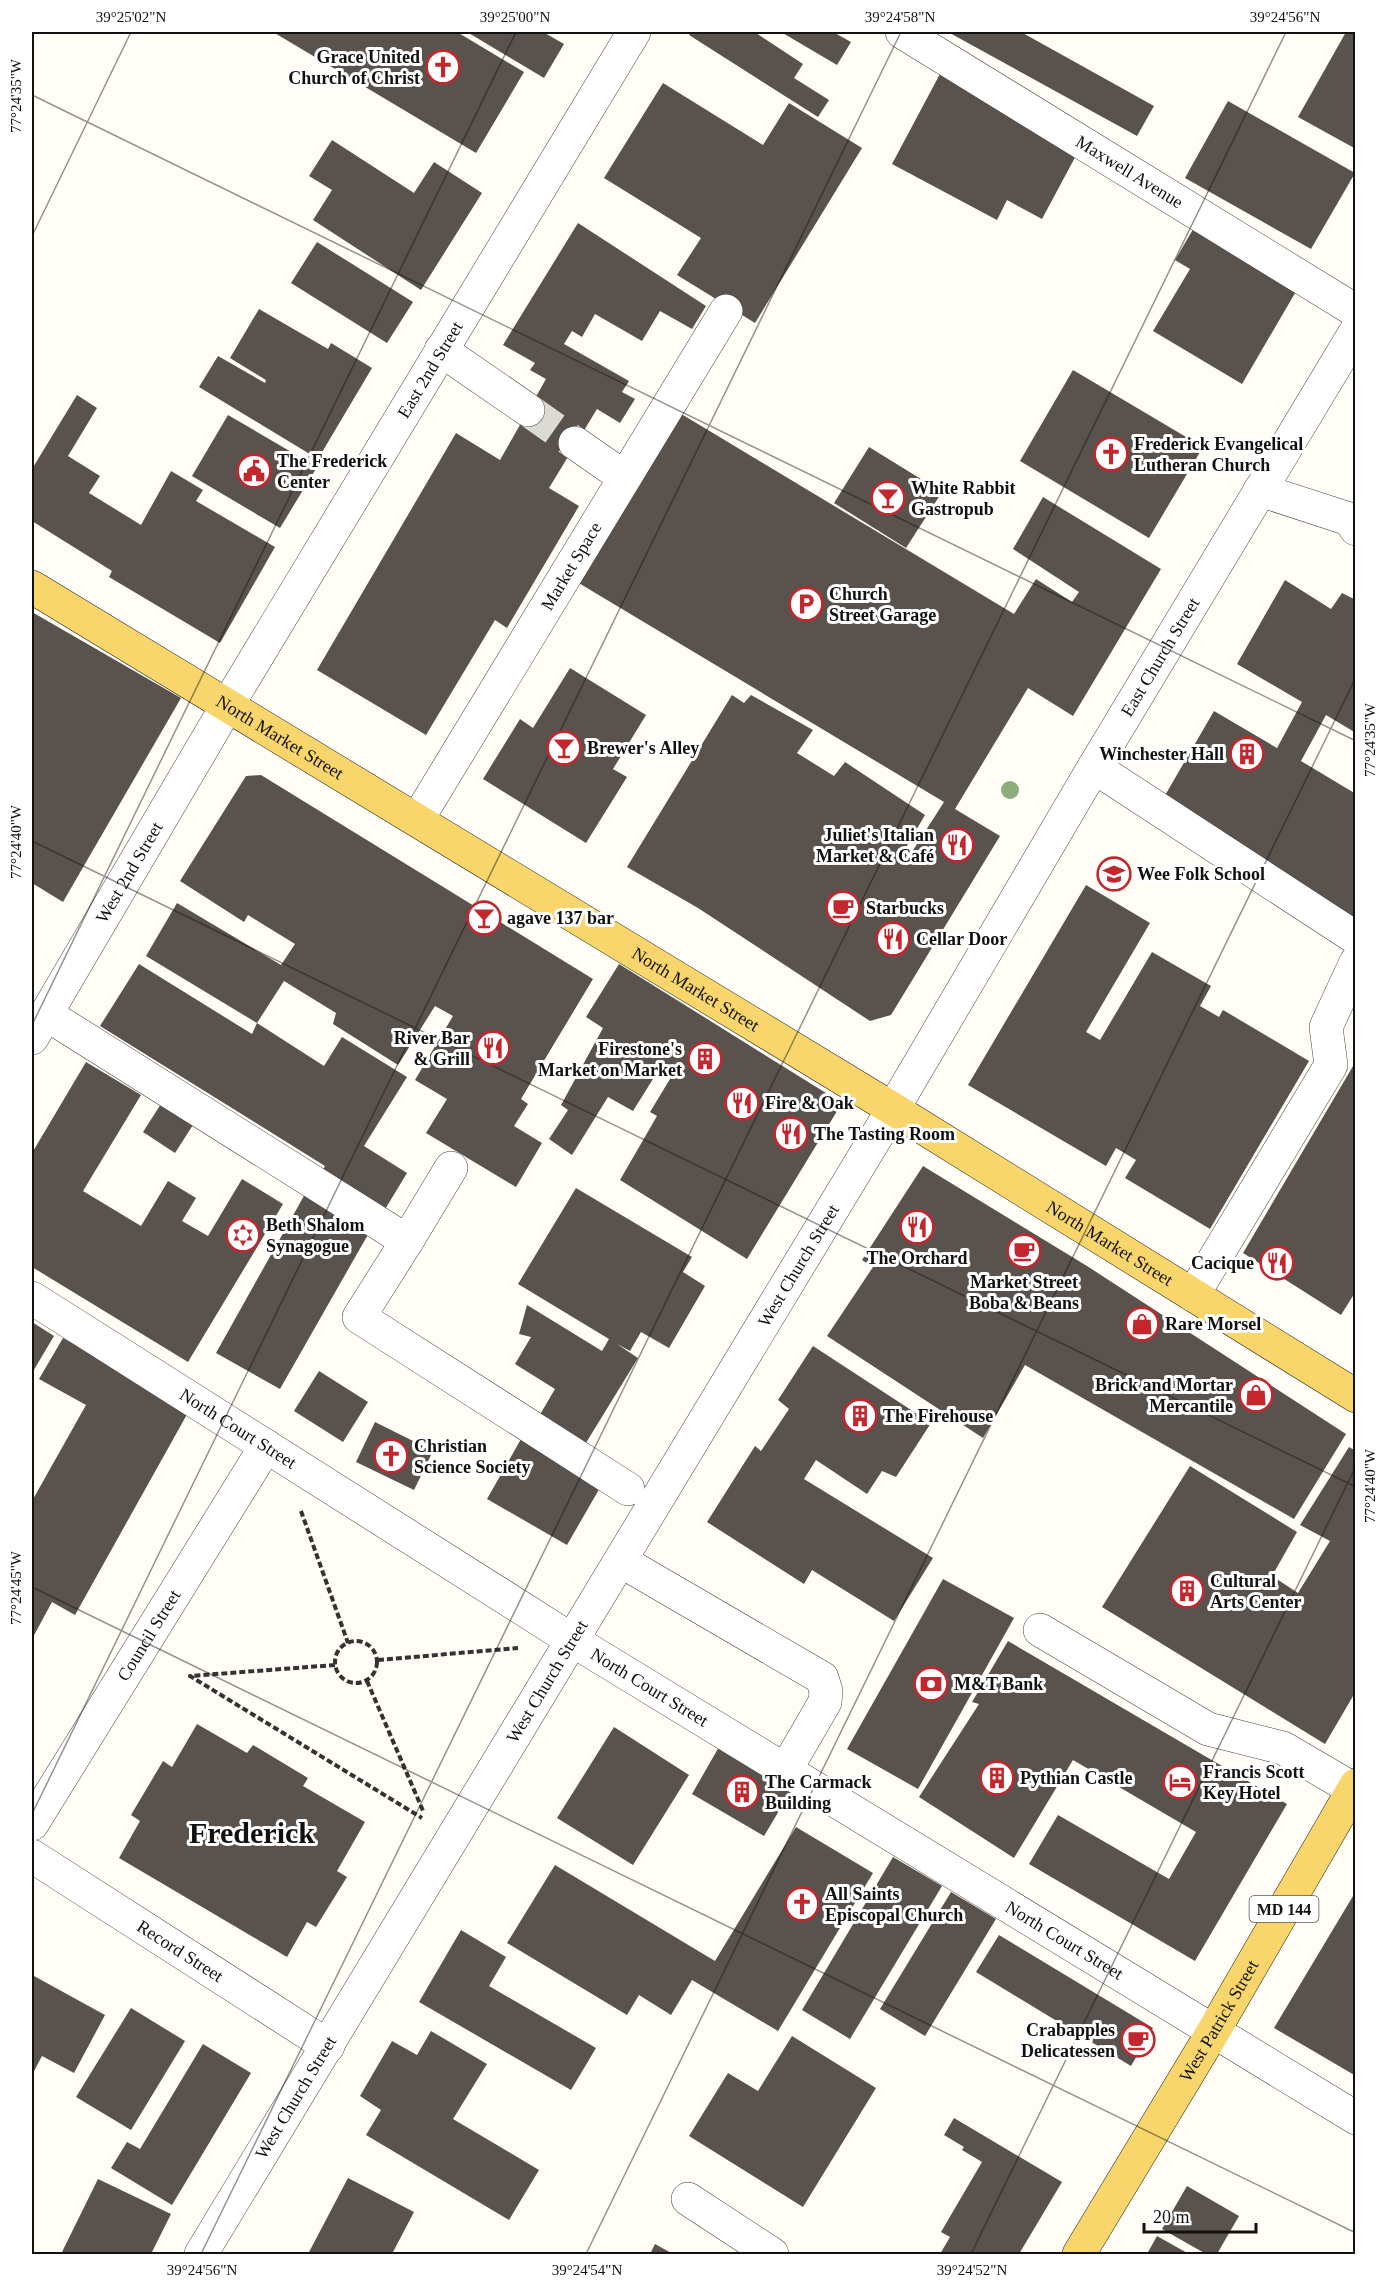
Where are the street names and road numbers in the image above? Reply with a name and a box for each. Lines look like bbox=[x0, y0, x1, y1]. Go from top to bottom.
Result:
street label: Maxwell Avenue bbox=[1072, 131, 1187, 212]
street label: East 2nd Street bbox=[393, 318, 467, 421]
street label: Market Space bbox=[537, 518, 606, 614]
street label: East Church Street bbox=[1117, 594, 1204, 720]
street label: North Market Street bbox=[213, 691, 347, 784]
street label: West 2nd Street bbox=[92, 818, 167, 927]
street label: North Market Street bbox=[628, 943, 763, 1035]
street label: North Market Street bbox=[1043, 1197, 1177, 1290]
street label: West Church Street bbox=[754, 1201, 843, 1330]
street label: North Court Street bbox=[176, 1384, 300, 1473]
street label: Council Street bbox=[113, 1586, 185, 1685]
street label: West Church Street bbox=[502, 1617, 592, 1746]
street label: North Court Street bbox=[587, 1644, 712, 1731]
road number: MD 144 bbox=[1250, 1896, 1318, 1922]
street label: North Court Street bbox=[1002, 1897, 1127, 1984]
street label: Record Street bbox=[133, 1916, 227, 1986]
street label: West Patrick Street bbox=[1175, 1956, 1263, 2085]
street label: West Church Street bbox=[251, 2032, 340, 2162]

